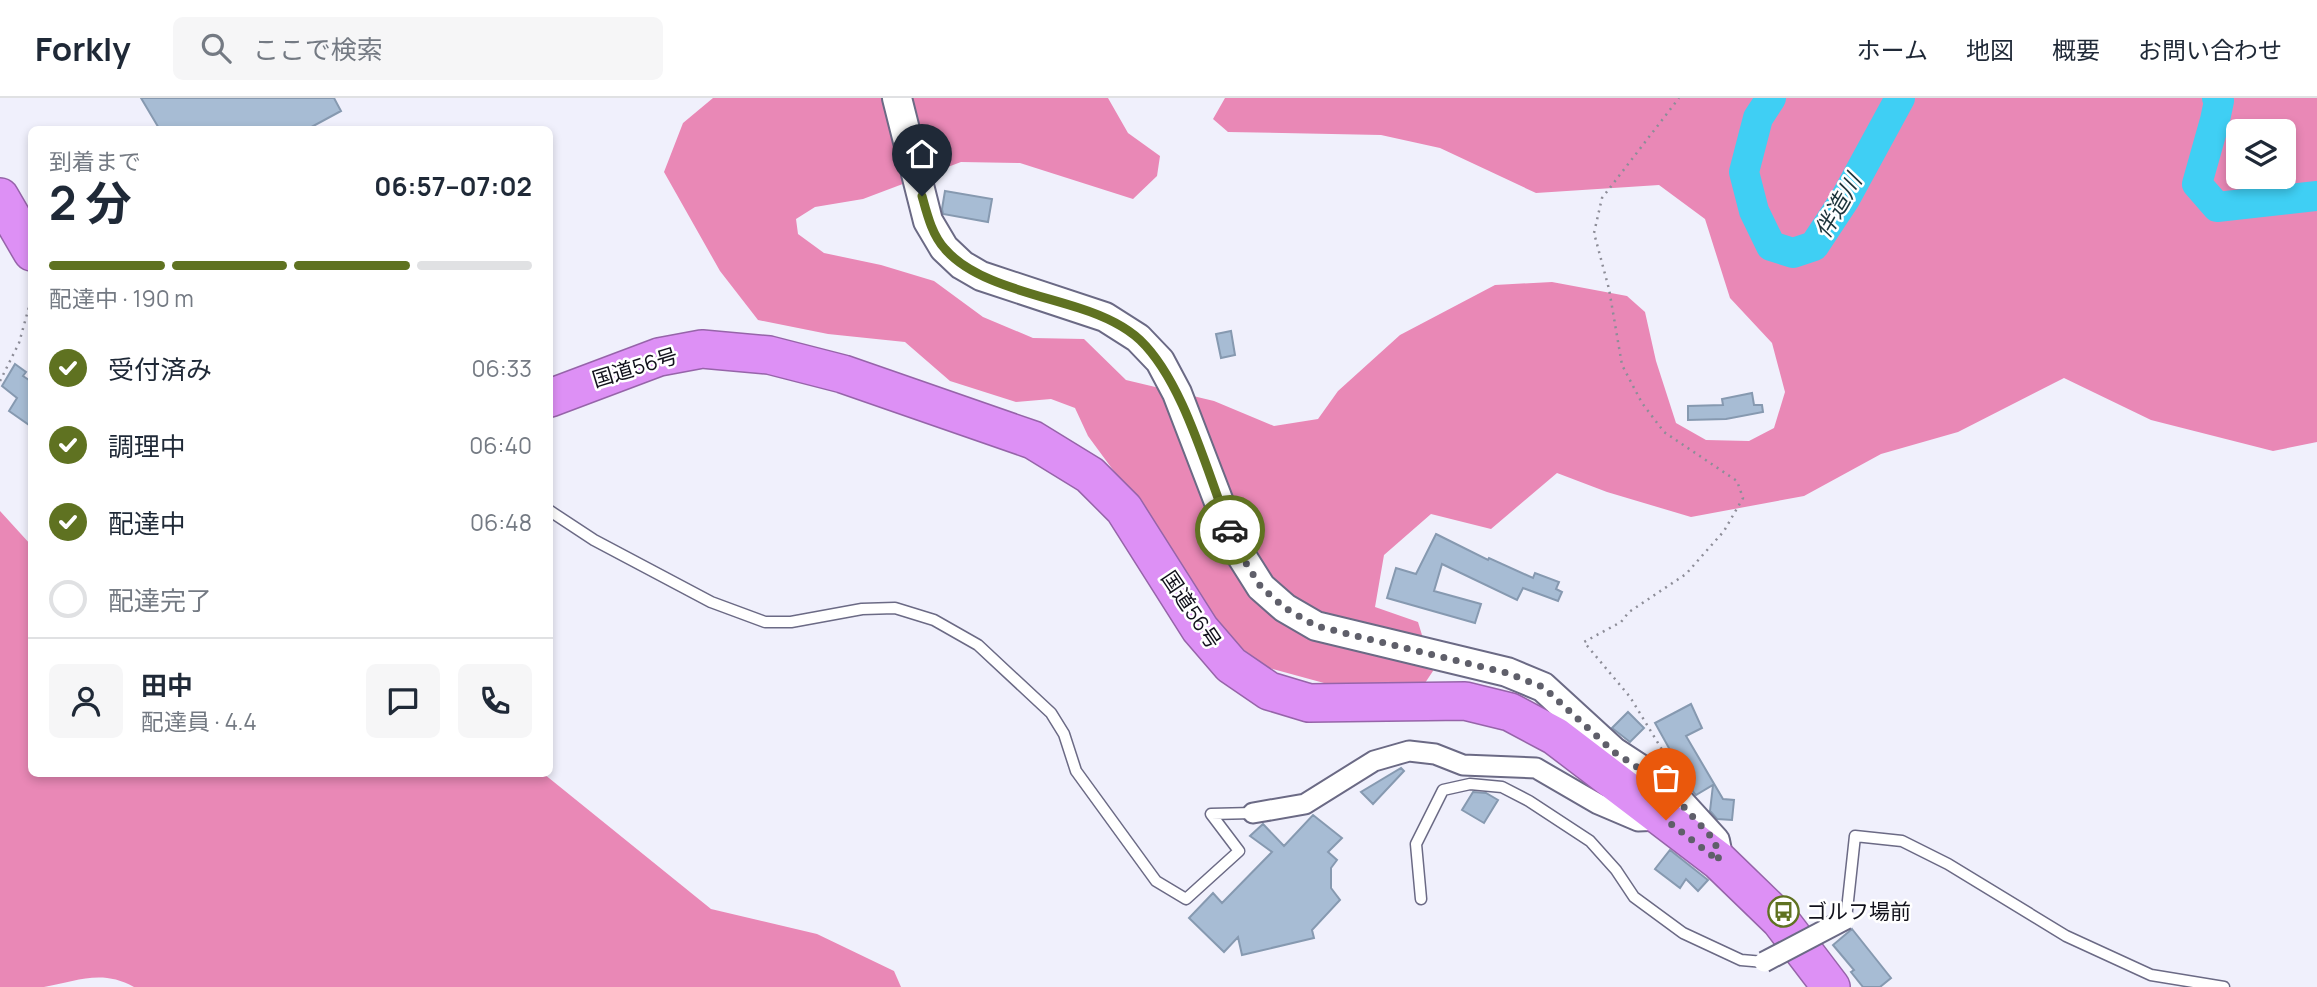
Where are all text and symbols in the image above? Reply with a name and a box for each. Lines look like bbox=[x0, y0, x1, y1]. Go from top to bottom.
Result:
search box bbox=[173, 17, 663, 80]
text: Forkly bbox=[35, 26, 131, 71]
icon: search bbox=[197, 29, 235, 67]
text: ここで検索 bbox=[253, 31, 383, 67]
text: ホーム bbox=[1857, 33, 1928, 66]
text: 地図 bbox=[1966, 33, 2014, 66]
text: 概要 bbox=[2052, 33, 2100, 66]
text: お問い合わせ bbox=[2138, 33, 2282, 66]
map controls bbox=[2226, 119, 2296, 189]
button: layers bbox=[2226, 119, 2296, 189]
pin bbox=[892, 124, 952, 196]
icon: home bbox=[903, 135, 941, 173]
text: 到着まで bbox=[49, 145, 141, 177]
water label: 伴造川 bbox=[1806, 165, 1870, 243]
text: 06:57–07:02 bbox=[374, 168, 532, 204]
text: 2 分 bbox=[49, 171, 132, 234]
text: 配達中 · 190 m bbox=[49, 282, 194, 314]
street label: 国道56号 bbox=[588, 341, 681, 393]
icon: check bbox=[49, 349, 87, 387]
text: 受付済み bbox=[108, 351, 212, 387]
text: 06:33 bbox=[471, 352, 532, 384]
icon: check bbox=[49, 426, 87, 464]
text: 調理中 bbox=[108, 428, 186, 464]
text: 06:40 bbox=[469, 429, 532, 461]
courier bbox=[1195, 495, 1265, 565]
icon: check bbox=[49, 503, 87, 541]
text: 配達中 bbox=[108, 505, 186, 541]
text: 06:48 bbox=[470, 506, 532, 538]
icon: car bbox=[1211, 511, 1249, 549]
street label: 国道56号 bbox=[1156, 565, 1228, 654]
text: 配達完了 bbox=[108, 582, 212, 618]
button: person bbox=[49, 664, 123, 738]
button: chat bbox=[366, 664, 440, 738]
button: phone bbox=[458, 664, 532, 738]
text: 田中 bbox=[141, 667, 193, 703]
text: 配達員 · 4.4 bbox=[141, 705, 257, 737]
pin bbox=[1636, 748, 1696, 820]
icon: bag bbox=[1647, 759, 1685, 797]
bus stop icon: ゴルフ場前 bbox=[1766, 895, 1800, 929]
place label: ゴルフ場前 bbox=[1806, 897, 1911, 925]

